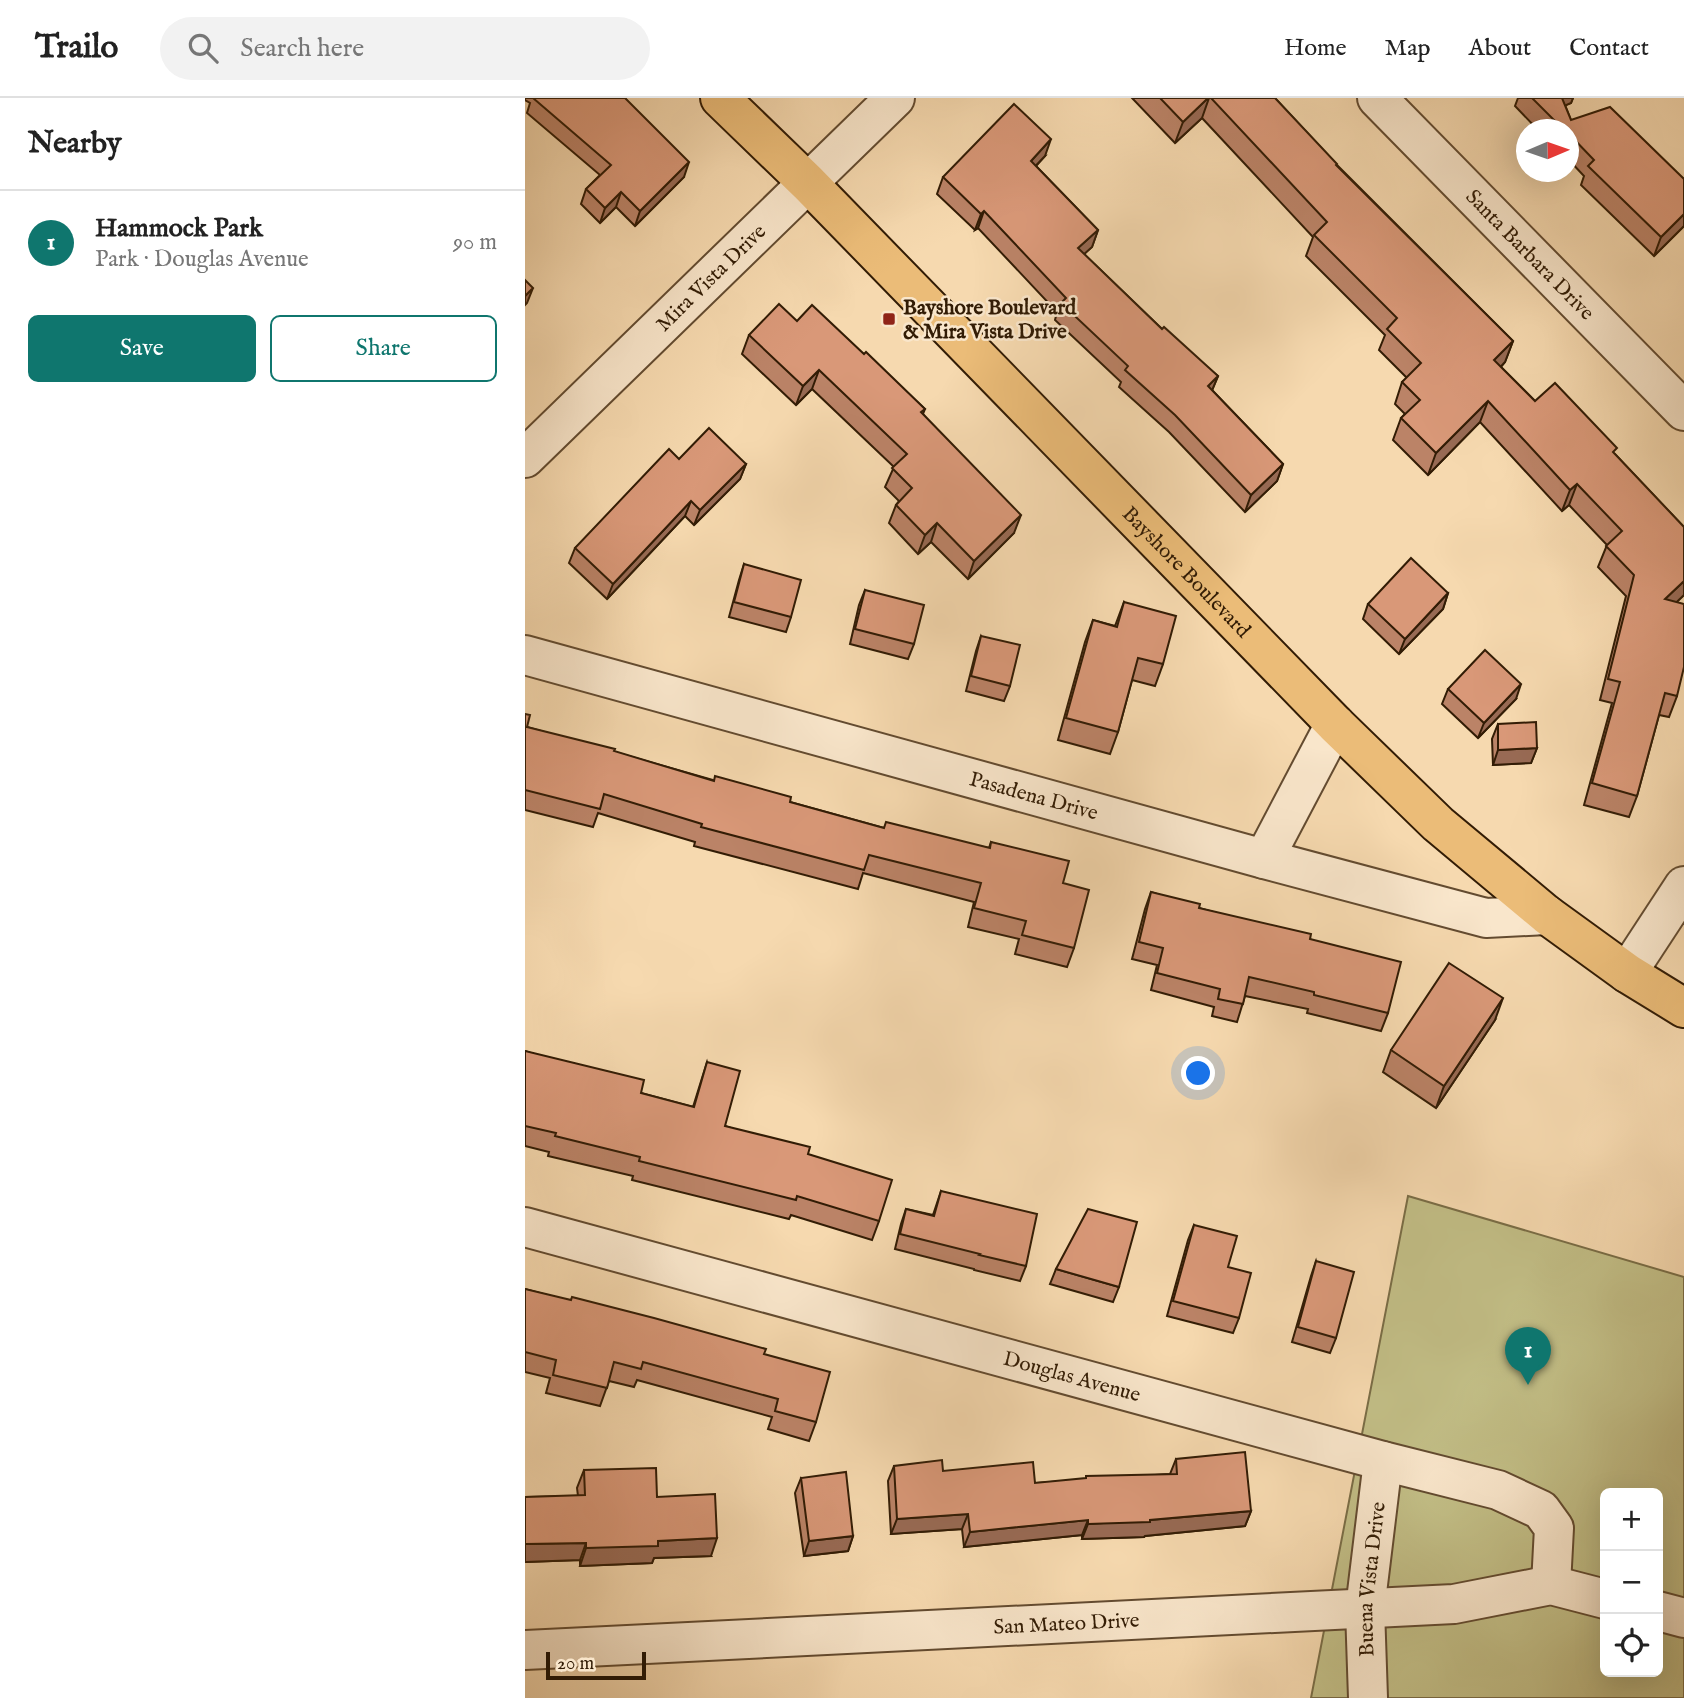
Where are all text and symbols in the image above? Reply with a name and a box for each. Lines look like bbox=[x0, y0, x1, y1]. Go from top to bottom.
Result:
search box bbox=[160, 17, 650, 80]
text: Trailo bbox=[35, 27, 118, 69]
icon: search bbox=[184, 29, 222, 67]
text: Search here bbox=[240, 32, 364, 65]
text: Home bbox=[1284, 33, 1347, 64]
text: Map bbox=[1385, 33, 1431, 64]
text: About bbox=[1469, 33, 1531, 64]
text: Contact bbox=[1569, 33, 1649, 64]
north arrow bbox=[1516, 119, 1579, 182]
text: Nearby bbox=[28, 125, 121, 163]
street label: Santa Barbara Drive bbox=[1459, 184, 1600, 327]
text: Hammock Park bbox=[95, 212, 263, 245]
street label: Mira Vista Drive bbox=[651, 219, 773, 338]
text: 1 bbox=[47, 228, 55, 257]
text: 90 m bbox=[453, 228, 497, 257]
text: Park · Douglas Avenue bbox=[95, 245, 309, 274]
place label: Bayshore Boulevard & Mira Vista Drive bbox=[903, 295, 1077, 346]
marker: Bayshore Boulevard & Mira Vista Drive bbox=[881, 311, 897, 327]
button: Save bbox=[28, 315, 256, 382]
button: Share bbox=[270, 315, 497, 382]
street label: Bayshore Boulevard bbox=[1115, 501, 1256, 645]
street label: Pasadena Drive bbox=[966, 766, 1101, 828]
your location bbox=[1181, 1056, 1215, 1090]
pin: 1 bbox=[1505, 1327, 1551, 1385]
street label: Douglas Avenue bbox=[1000, 1346, 1144, 1409]
map controls bbox=[1600, 1488, 1663, 1677]
button: + bbox=[1600, 1488, 1663, 1551]
street label: Buena Vista Drive bbox=[1353, 1500, 1393, 1657]
button: − bbox=[1600, 1551, 1663, 1614]
street label: San Mateo Drive bbox=[993, 1608, 1140, 1642]
button: locate bbox=[1600, 1614, 1663, 1677]
scale bar bbox=[546, 1649, 646, 1681]
text: 20 m bbox=[557, 1652, 594, 1676]

